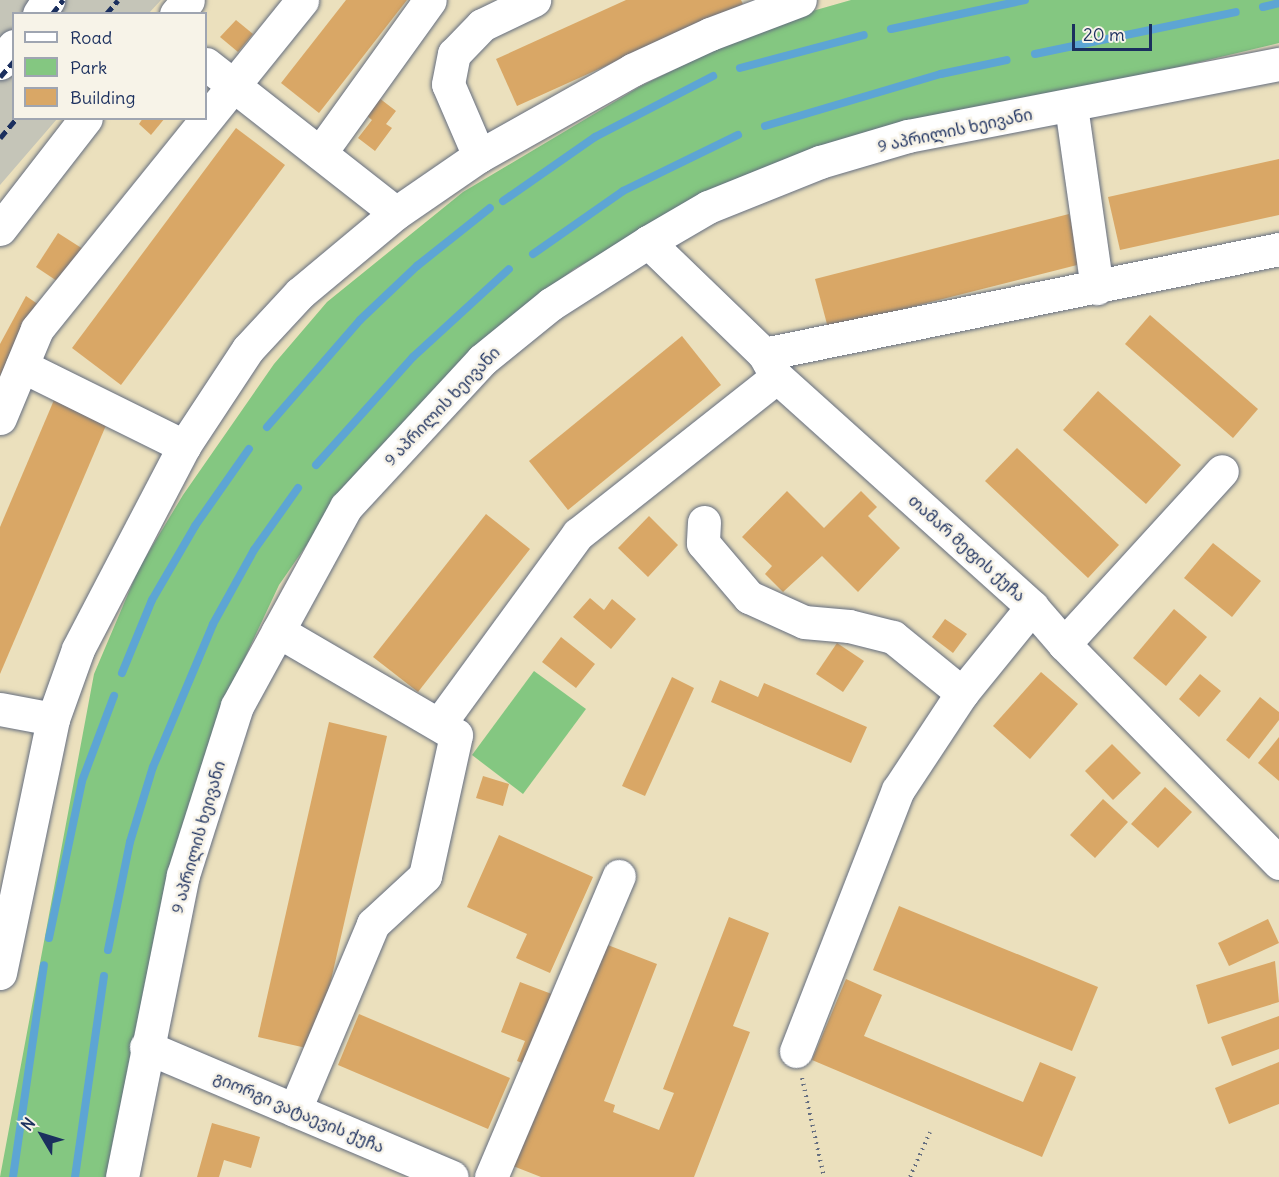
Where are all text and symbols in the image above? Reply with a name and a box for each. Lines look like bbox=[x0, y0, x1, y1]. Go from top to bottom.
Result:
legend bbox=[12, 12, 207, 120]
scale bar bbox=[1075, 12, 1154, 50]
text: 20 m bbox=[1083, 23, 1125, 46]
text: Road bbox=[70, 26, 112, 49]
text: Park bbox=[70, 56, 107, 79]
text: Building bbox=[70, 86, 135, 109]
street label: 9 აპრილის ხეივანი bbox=[876, 104, 1034, 156]
street label: 9 აპრილის ხეივანი bbox=[380, 343, 504, 469]
street label: თამარ მეფის ქუჩა bbox=[905, 490, 1029, 606]
street label: 9 აპრილის ხეივანი bbox=[167, 759, 229, 915]
street label: გიორგი ვატაევის ქუჩა bbox=[211, 1067, 387, 1157]
north arrow bbox=[12, 1105, 72, 1165]
text: N bbox=[17, 1113, 39, 1134]

